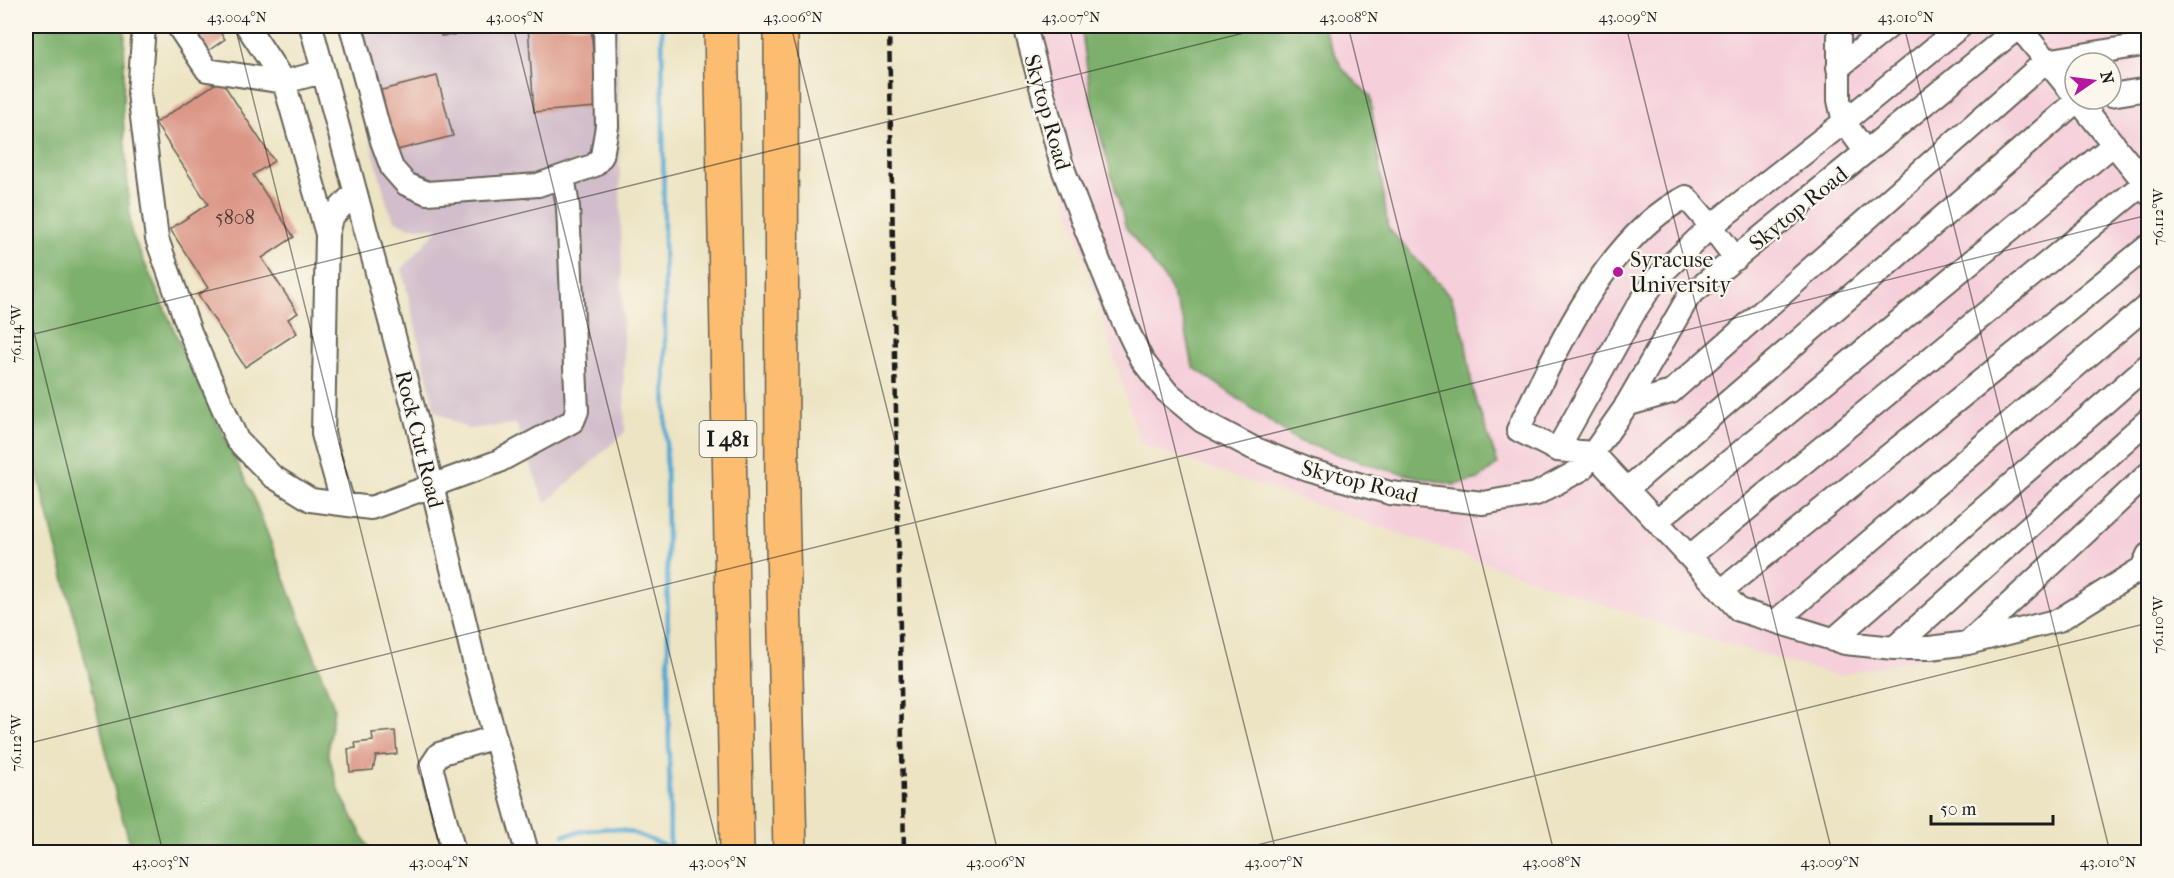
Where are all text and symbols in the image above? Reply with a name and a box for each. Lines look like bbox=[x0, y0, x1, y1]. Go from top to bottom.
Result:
text: 43.004°N bbox=[207, 8, 268, 26]
text: 43.005°N bbox=[486, 8, 545, 26]
text: 43.006°N bbox=[763, 8, 823, 26]
text: 43.007°N bbox=[1042, 8, 1101, 26]
text: 43.008°N bbox=[1320, 8, 1379, 26]
text: 43.009°N bbox=[1598, 8, 1658, 26]
text: 43.010°N bbox=[1878, 8, 1935, 26]
street label: Skytop Road bbox=[1018, 51, 1076, 174]
north arrow bbox=[2063, 51, 2123, 111]
text: N bbox=[2096, 69, 2118, 87]
street label: Skytop Road bbox=[1744, 161, 1854, 256]
text: 76.112°W bbox=[2149, 187, 2167, 245]
house number: 5808 bbox=[215, 206, 255, 229]
place label: Syracuse University bbox=[1630, 247, 1732, 298]
marker: Syracuse University bbox=[1611, 265, 1625, 279]
text: 76.114°W bbox=[7, 304, 25, 363]
street label: Rock Cut Road bbox=[389, 368, 449, 512]
road number: I 481 bbox=[700, 421, 756, 457]
street label: Skytop Road bbox=[1299, 455, 1422, 509]
text: 76.110°W bbox=[2149, 595, 2167, 654]
text: 76.112°W bbox=[7, 713, 25, 771]
scale bar bbox=[1931, 788, 2052, 826]
text: 50 m bbox=[1940, 799, 1977, 820]
text: 43.003°N bbox=[132, 853, 190, 871]
text: 43.004°N bbox=[409, 853, 470, 871]
text: 43.005°N bbox=[689, 853, 748, 871]
text: 43.006°N bbox=[966, 853, 1026, 871]
text: 43.007°N bbox=[1245, 853, 1304, 871]
text: 43.008°N bbox=[1523, 853, 1582, 871]
text: 43.009°N bbox=[1800, 853, 1860, 871]
text: 43.010°N bbox=[2080, 853, 2137, 871]

